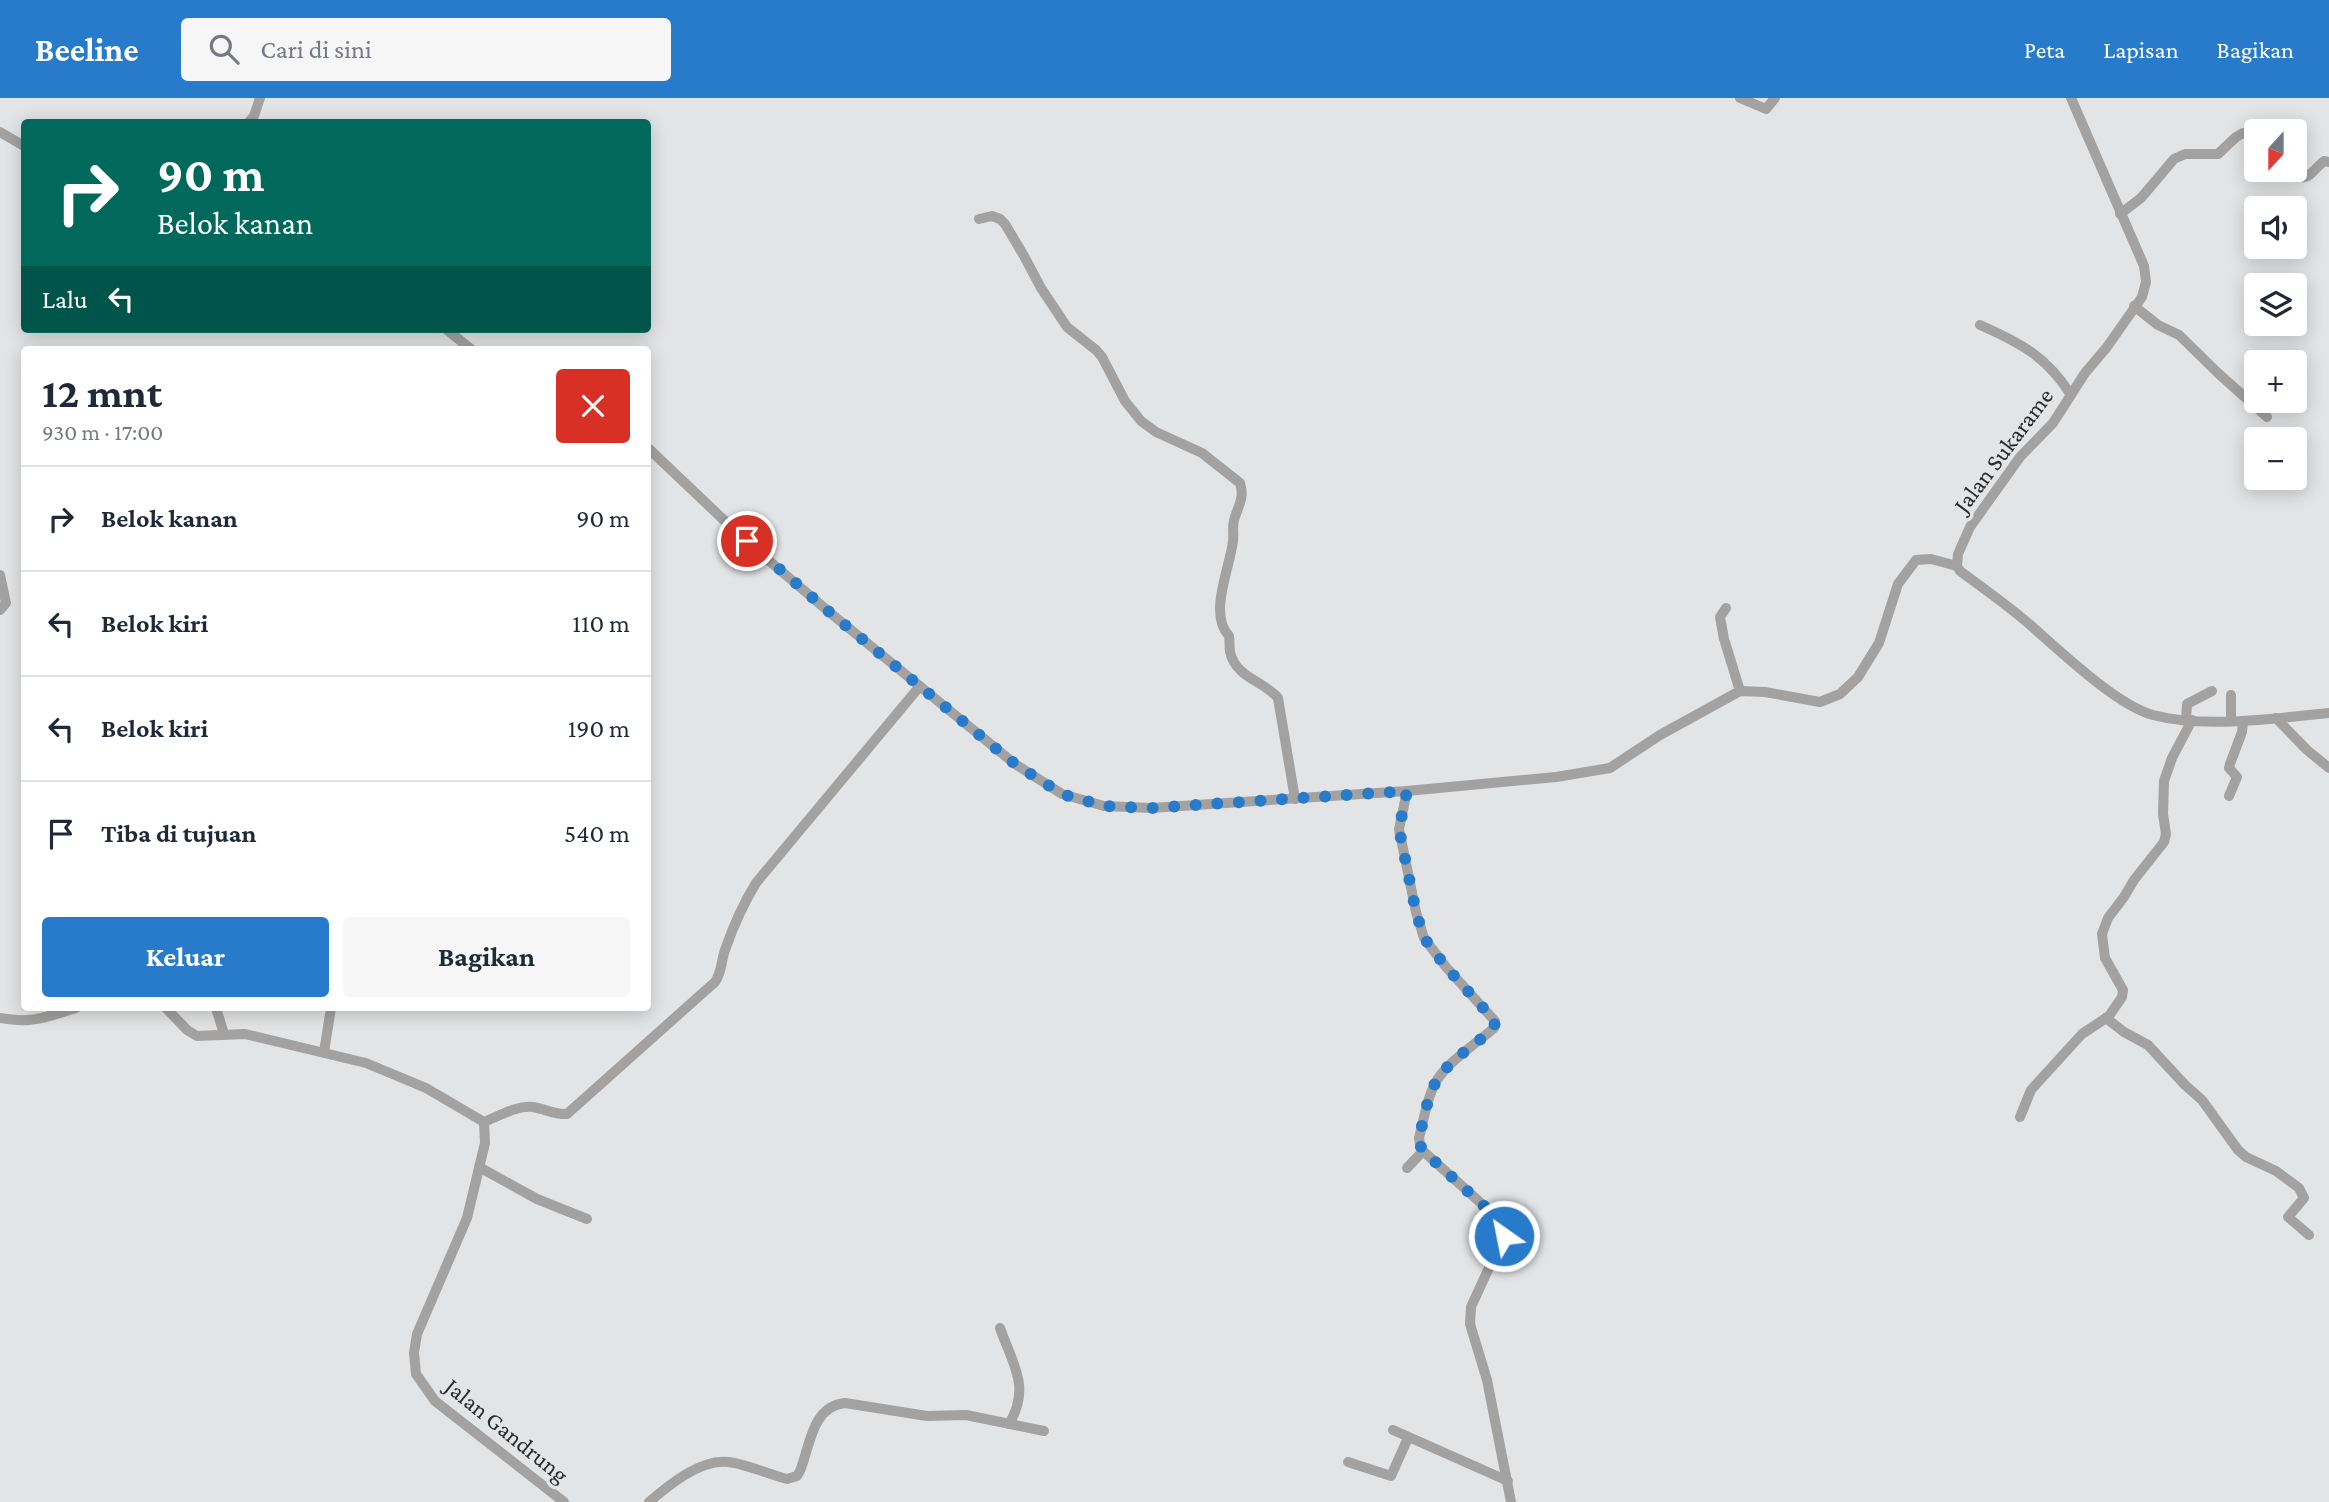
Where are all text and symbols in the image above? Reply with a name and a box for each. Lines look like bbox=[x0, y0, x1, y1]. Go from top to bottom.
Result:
search box bbox=[181, 18, 671, 81]
icon: search bbox=[205, 30, 243, 68]
text: Beeline bbox=[35, 31, 139, 68]
text: Cari di sini bbox=[261, 35, 372, 64]
text: Peta bbox=[2024, 36, 2065, 63]
text: Lapisan bbox=[2103, 36, 2179, 63]
text: Bagikan bbox=[2217, 36, 2294, 63]
north arrow bbox=[2244, 119, 2306, 182]
map controls bbox=[2244, 119, 2307, 490]
icon: right bbox=[42, 147, 133, 238]
text: 90 m bbox=[157, 147, 264, 202]
button: sound bbox=[2244, 196, 2307, 259]
text: Belok kanan bbox=[157, 205, 313, 241]
button: layers bbox=[2244, 273, 2307, 336]
icon: left bbox=[102, 280, 140, 318]
text: Lalu bbox=[42, 285, 88, 314]
button: + bbox=[2244, 350, 2307, 413]
text: 12 mnt bbox=[42, 369, 162, 416]
button: close bbox=[556, 369, 630, 443]
street label: Jalan Sukarame bbox=[1946, 383, 2058, 519]
text: 930 m · 17:00 bbox=[42, 419, 163, 445]
button: − bbox=[2244, 427, 2307, 490]
icon: right bbox=[42, 500, 80, 538]
text: Belok kanan bbox=[101, 504, 238, 533]
text: 90 m bbox=[576, 504, 630, 533]
pin bbox=[717, 511, 777, 571]
icon: arrive bbox=[728, 522, 766, 560]
icon: left bbox=[42, 605, 80, 643]
text: Belok kiri bbox=[101, 609, 208, 638]
text: 110 m bbox=[572, 609, 630, 638]
icon: left bbox=[42, 710, 80, 748]
text: Belok kiri bbox=[101, 714, 208, 743]
text: 190 m bbox=[568, 714, 630, 743]
icon: arrive bbox=[42, 815, 80, 853]
text: Tiba di tujuan bbox=[101, 819, 256, 848]
text: 540 m bbox=[564, 819, 630, 848]
button: Keluar bbox=[42, 917, 329, 997]
button: Bagikan bbox=[343, 917, 630, 997]
position arrow bbox=[1467, 1199, 1541, 1273]
street label: Jalan Gandrung bbox=[438, 1371, 574, 1488]

